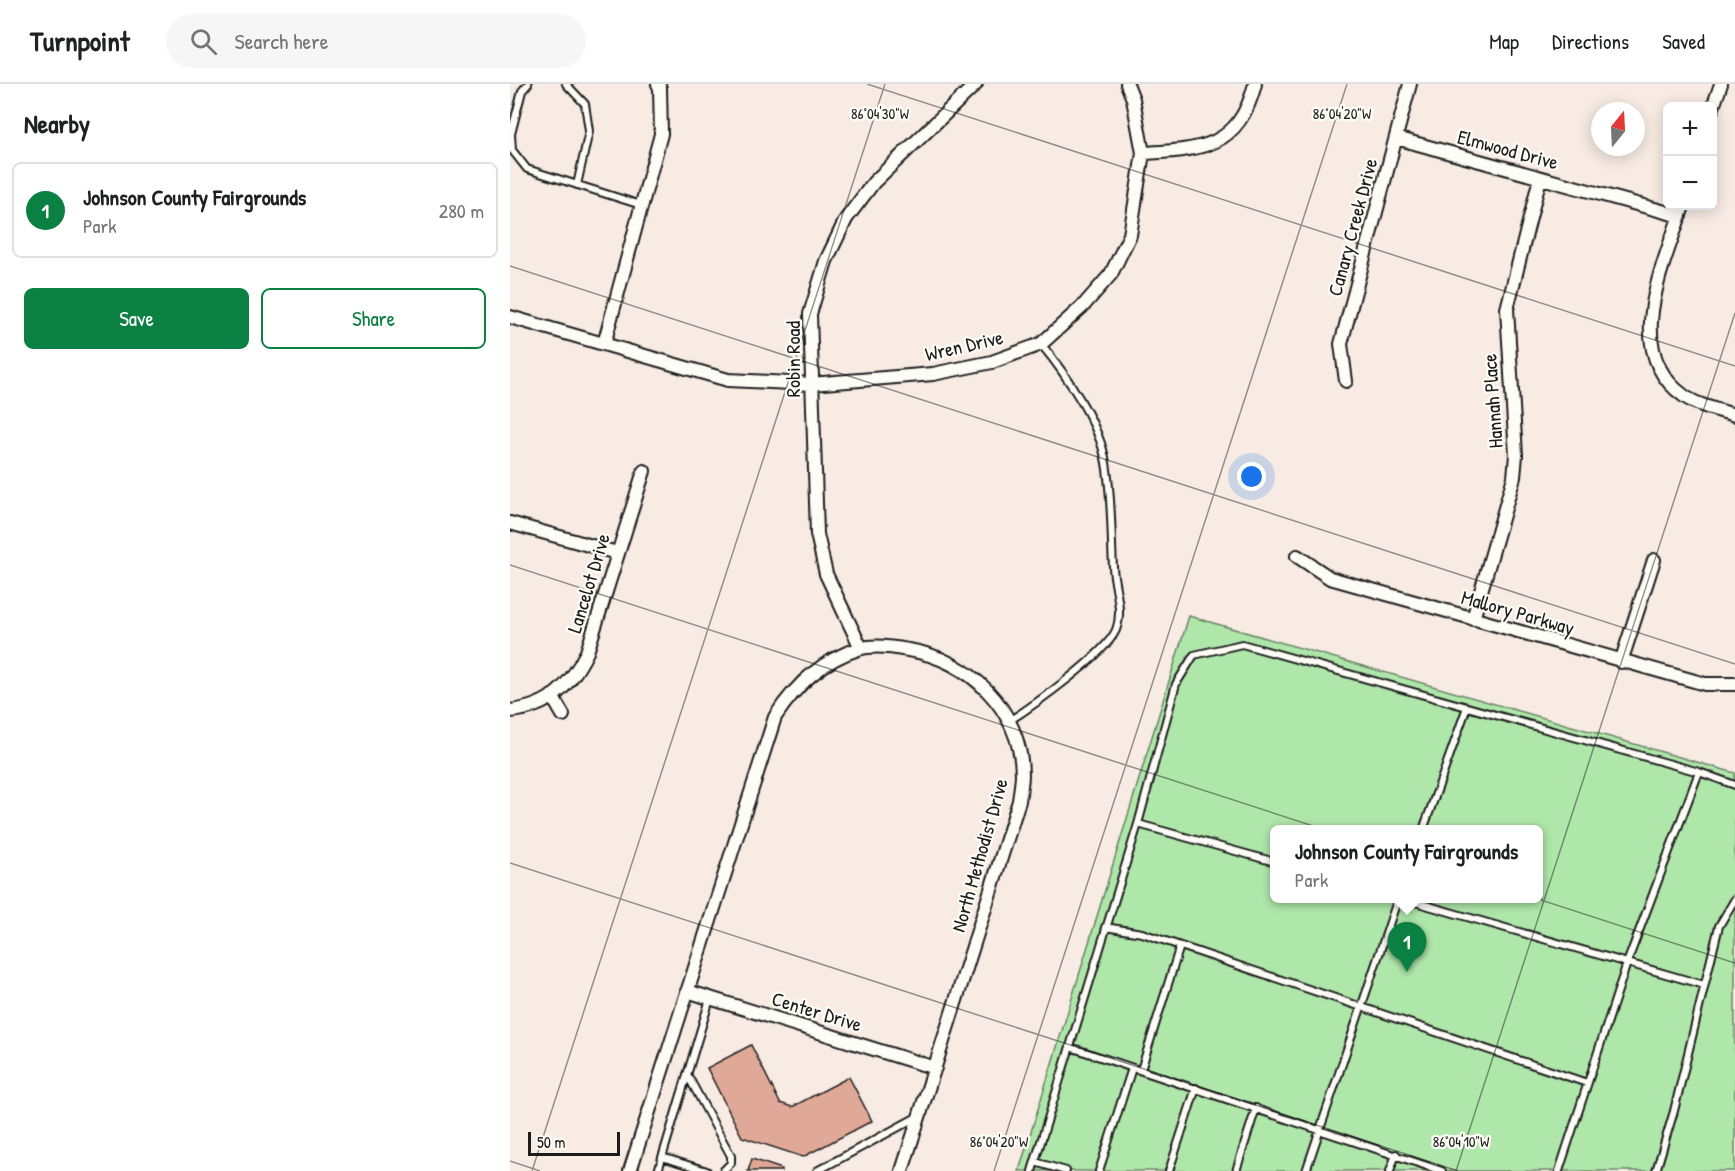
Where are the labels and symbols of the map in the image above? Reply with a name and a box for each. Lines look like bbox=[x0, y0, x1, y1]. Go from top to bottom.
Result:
north arrow bbox=[1591, 102, 1645, 156]
text: 86°04'30"W bbox=[851, 103, 910, 124]
text: 86°04'20"W bbox=[1313, 103, 1372, 124]
street label: Elmwood Drive bbox=[1455, 123, 1561, 175]
street label: Canary Creek Drive bbox=[1321, 155, 1383, 299]
street label: Robin Road bbox=[779, 321, 806, 397]
street label: Wren Drive bbox=[922, 323, 1006, 367]
street label: Hannah Place bbox=[1475, 353, 1509, 449]
your location bbox=[1237, 462, 1266, 491]
street label: Lancelot Drive bbox=[560, 530, 616, 636]
street label: Mallory Parkway bbox=[1458, 583, 1578, 641]
street label: North Methodist Drive bbox=[944, 775, 1014, 935]
pin: 1 bbox=[1388, 922, 1426, 972]
street label: Center Drive bbox=[769, 985, 865, 1037]
scale bar bbox=[528, 1129, 620, 1156]
text: 86°04'20"W bbox=[970, 1131, 1029, 1152]
text: 86°04'10"W bbox=[1433, 1131, 1490, 1152]

